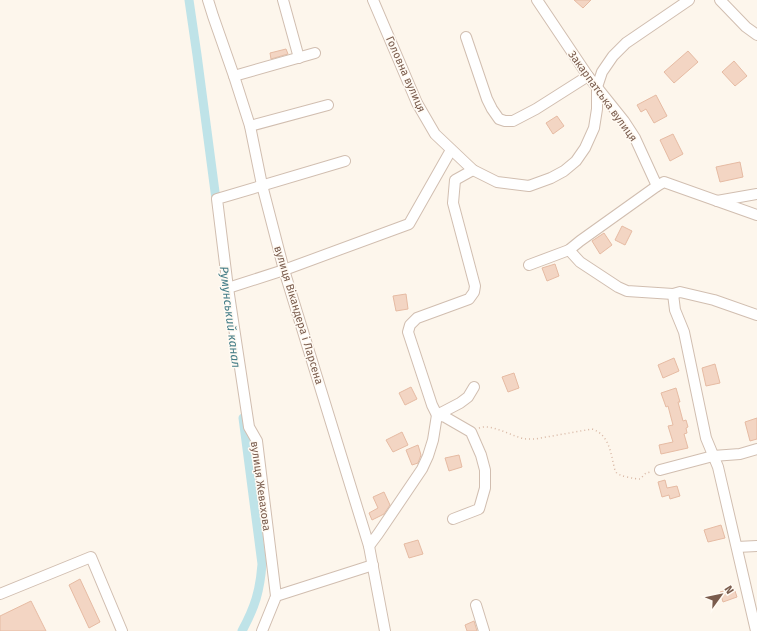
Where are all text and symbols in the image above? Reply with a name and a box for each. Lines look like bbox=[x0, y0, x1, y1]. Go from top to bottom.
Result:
street label: Головна вулиця bbox=[383, 34, 428, 114]
street label: Закарпатська вулиця bbox=[565, 48, 640, 144]
street label: вулиця Вікандера і Ларсена bbox=[271, 244, 326, 386]
water label: Румунський канал bbox=[217, 265, 243, 369]
street label: вулиця Жевахова bbox=[248, 440, 273, 532]
north arrow bbox=[701, 575, 741, 615]
text: N bbox=[722, 583, 736, 596]

